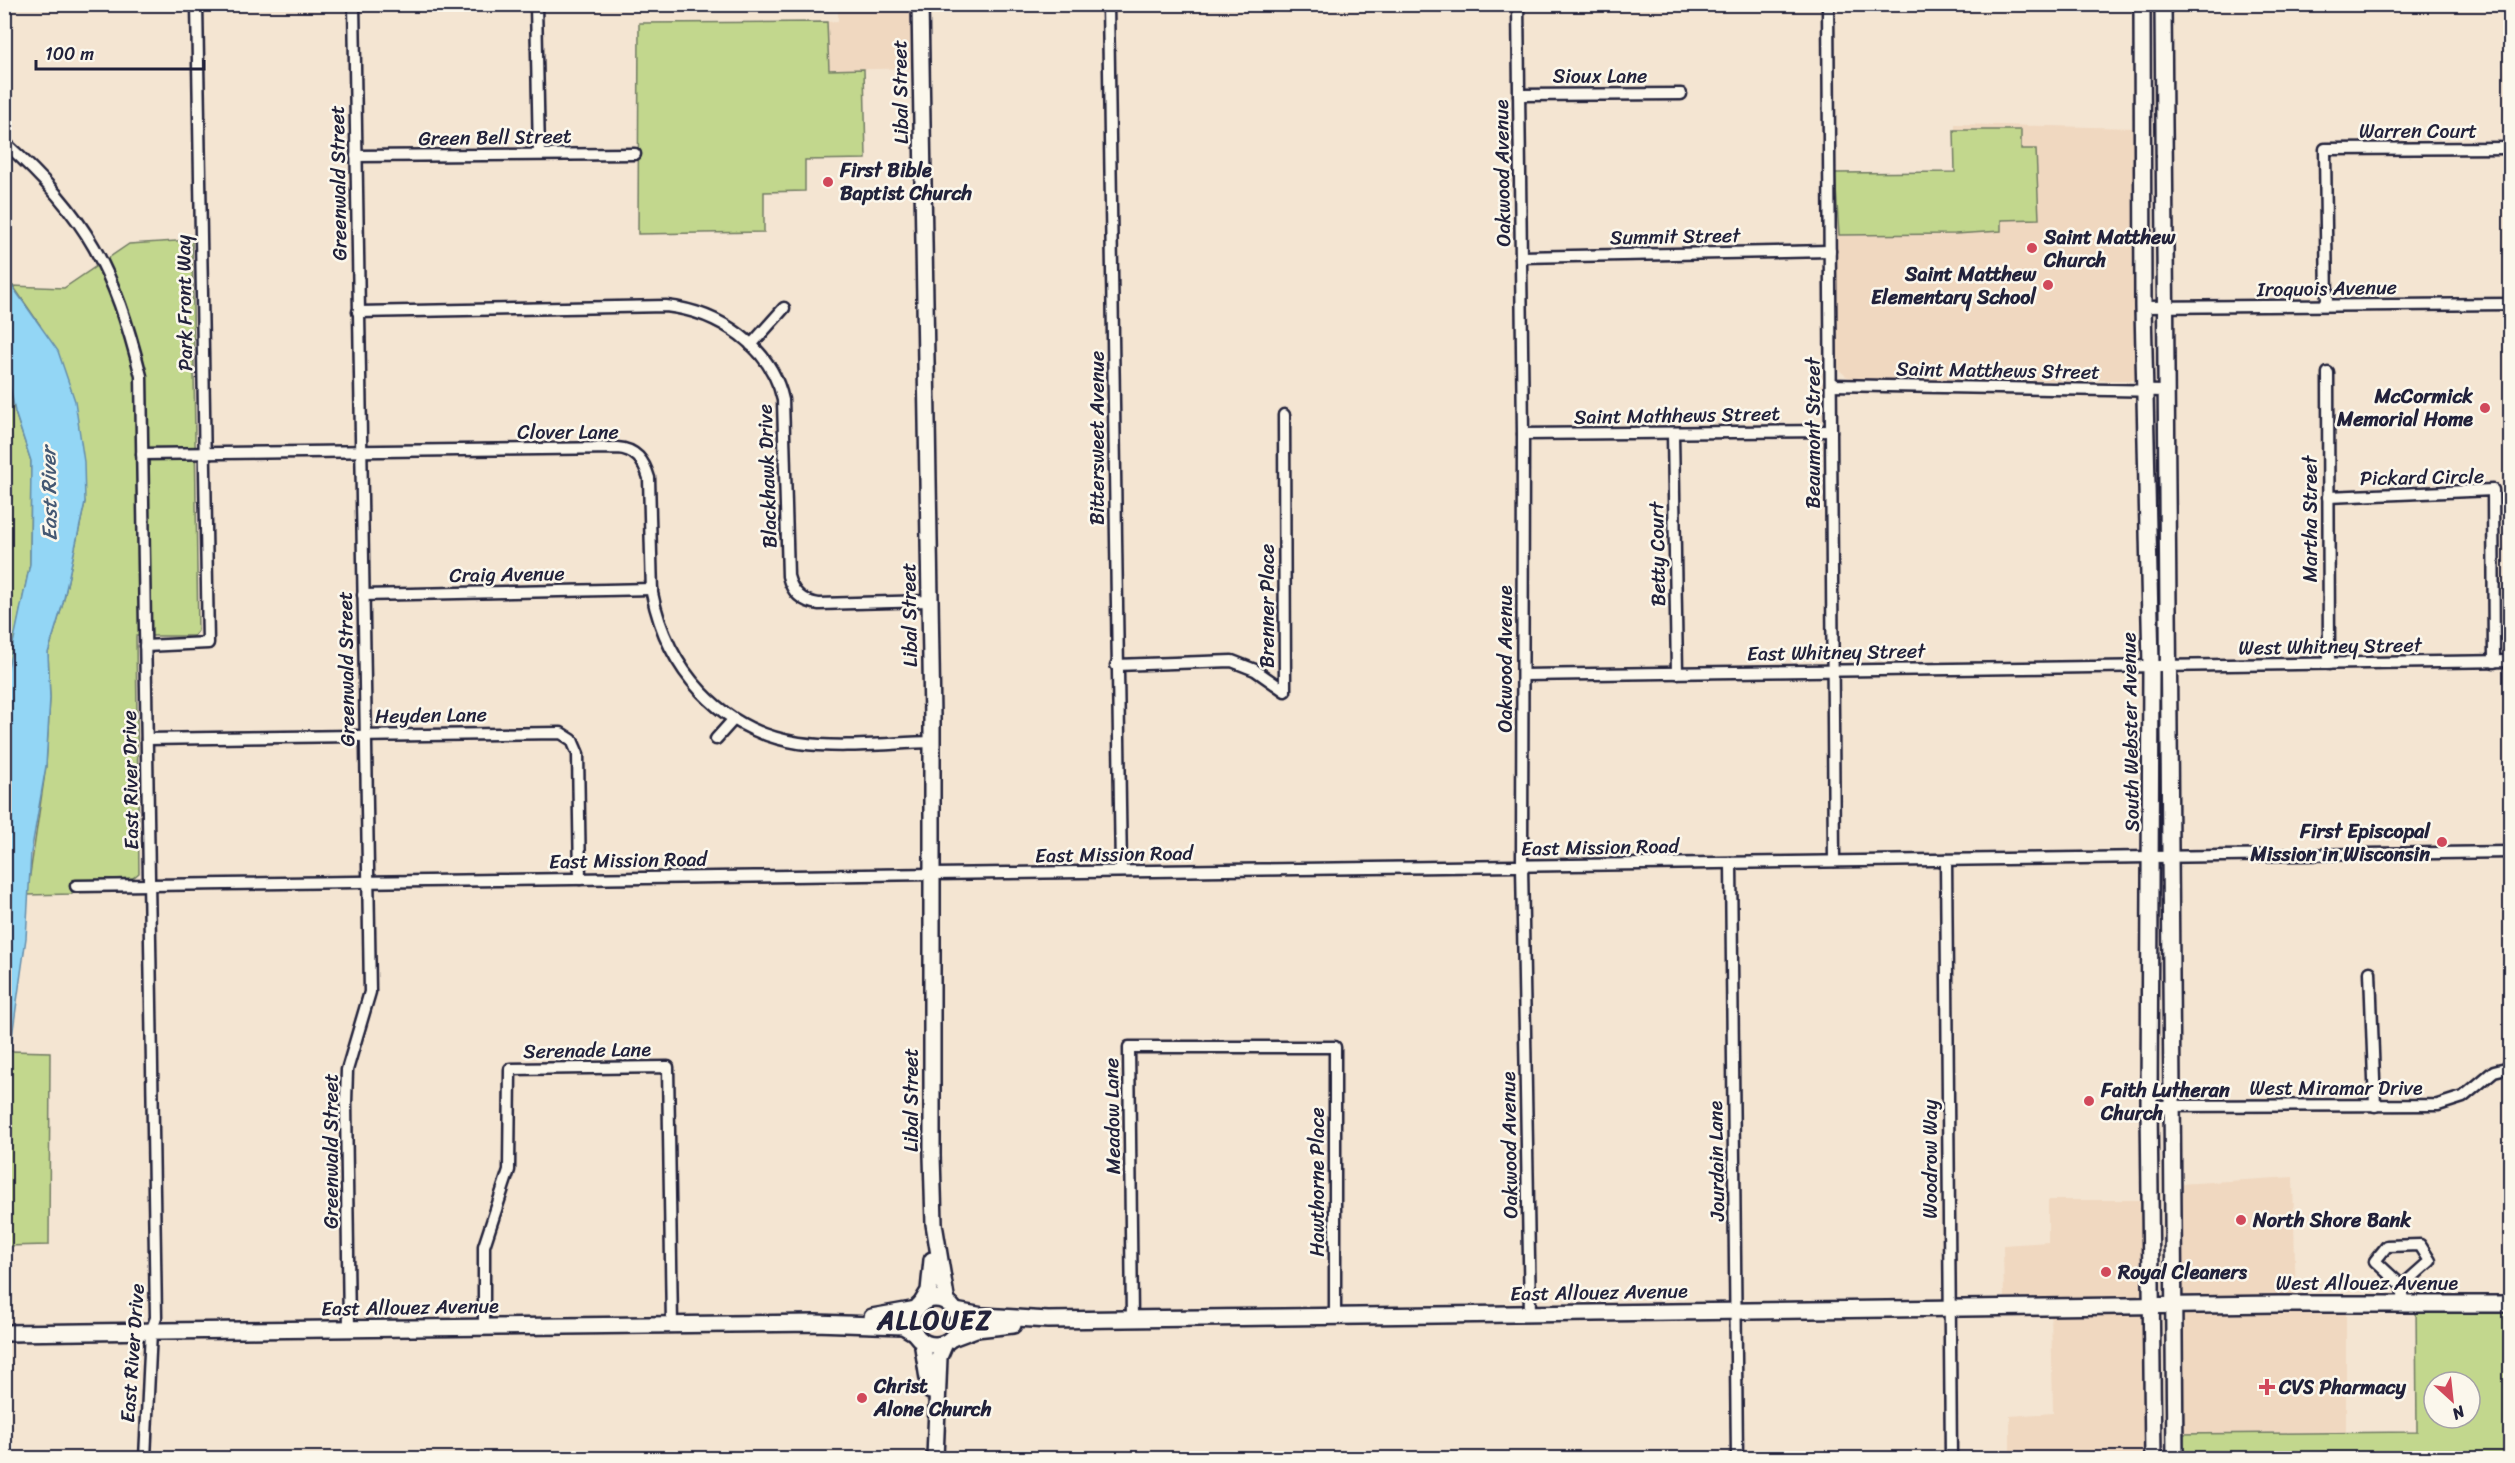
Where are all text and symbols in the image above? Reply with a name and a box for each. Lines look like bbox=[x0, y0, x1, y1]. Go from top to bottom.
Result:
scale bar bbox=[36, 33, 204, 71]
text: 100 m bbox=[45, 38, 94, 70]
street label: Libal Street bbox=[882, 39, 919, 144]
street label: Sioux Lane bbox=[1553, 59, 1647, 94]
street label: Oakwood Avenue bbox=[1484, 99, 1521, 247]
street label: Greenwald Street bbox=[320, 105, 357, 261]
street label: Warren Court bbox=[2359, 114, 2477, 149]
street label: Green Bell Street bbox=[418, 119, 572, 156]
place label: First Bible Baptist Church bbox=[839, 153, 972, 211]
marker: First Bible Baptist Church bbox=[821, 175, 835, 189]
street label: Summit Street bbox=[1610, 218, 1741, 255]
place label: Saint Matthew Church bbox=[2043, 220, 2176, 278]
street label: Park Front Way bbox=[166, 234, 203, 372]
marker: Saint Matthew Church bbox=[2025, 241, 2039, 255]
place label: Saint Matthew Elementary School bbox=[1871, 257, 2037, 315]
street label: Iroquois Avenue bbox=[2256, 270, 2397, 307]
marker: Saint Matthew Elementary School bbox=[2041, 278, 2055, 292]
street label: Bittersweet Avenue bbox=[1080, 351, 1115, 525]
street label: Saint Matthews Street bbox=[1896, 351, 2100, 390]
street label: Beaumont Street bbox=[1796, 356, 1831, 509]
place label: McCormick Memorial Home bbox=[2336, 379, 2473, 437]
street label: Saint Mathhews Street bbox=[1574, 396, 1781, 435]
marker: McCormick Memorial Home bbox=[2478, 401, 2492, 415]
street label: Blackhawk Drive bbox=[747, 403, 788, 549]
street label: Clover Lane bbox=[517, 415, 619, 450]
water label: East River bbox=[29, 443, 69, 541]
street label: Martha Street bbox=[2293, 455, 2328, 582]
street label: Pickard Circle bbox=[2360, 459, 2485, 496]
street label: Betty Court bbox=[1639, 500, 1676, 607]
street label: Brenner Place bbox=[1250, 544, 1285, 668]
street label: Craig Avenue bbox=[449, 556, 565, 593]
street label: Libal Street bbox=[891, 562, 928, 667]
street label: Oakwood Avenue bbox=[1488, 585, 1523, 733]
street label: Greenwald Street bbox=[328, 591, 365, 747]
street label: West Whitney Street bbox=[2238, 627, 2423, 666]
street label: South Webster Avenue bbox=[2111, 632, 2150, 832]
street label: East Whitney Street bbox=[1747, 633, 1926, 672]
street label: Heyden Lane bbox=[375, 697, 487, 734]
street label: East River Drive bbox=[112, 710, 149, 850]
place label: First Episcopal Mission in Wisconsin bbox=[2249, 814, 2431, 872]
street label: East Mission Road bbox=[1521, 829, 1681, 866]
marker: First Episcopal Mission in Wisconsin bbox=[2435, 835, 2449, 849]
street label: East Mission Road bbox=[1035, 836, 1195, 873]
street label: East Mission Road bbox=[549, 842, 709, 879]
street label: Serenade Lane bbox=[523, 1032, 652, 1069]
street label: Libal Street bbox=[894, 1048, 929, 1152]
street label: Meadow Lane bbox=[1094, 1057, 1131, 1175]
street label: Oakwood Avenue bbox=[1491, 1071, 1528, 1219]
street label: West Miramar Drive bbox=[2249, 1071, 2423, 1106]
street label: Greenwald Street bbox=[314, 1073, 349, 1229]
place label: Faith Lutheran Church bbox=[2100, 1073, 2230, 1131]
marker: Faith Lutheran Church bbox=[2082, 1094, 2096, 1108]
street label: Woodrow Way bbox=[1913, 1099, 1948, 1219]
street label: Jourdain Lane bbox=[1698, 1100, 1735, 1222]
street label: Hawthorne Place bbox=[1300, 1107, 1335, 1257]
place label: North Shore Bank bbox=[2252, 1203, 2412, 1238]
marker: North Shore Bank bbox=[2234, 1213, 2248, 1227]
place label: Royal Cleaners bbox=[2117, 1255, 2248, 1290]
marker: Royal Cleaners bbox=[2099, 1265, 2113, 1279]
street label: West Allouez Avenue bbox=[2276, 1266, 2459, 1301]
street label: East Allouez Avenue bbox=[1510, 1273, 1689, 1312]
street label: East River Drive bbox=[110, 1282, 155, 1424]
street label: East Allouez Avenue bbox=[321, 1288, 500, 1327]
district label: ALLOUEZ bbox=[876, 1297, 993, 1343]
place label: Christ Alone Church bbox=[873, 1369, 992, 1427]
place label: CVS Pharmacy bbox=[2278, 1370, 2406, 1405]
north arrow bbox=[2422, 1370, 2482, 1430]
marker: CVS Pharmacy bbox=[2260, 1380, 2274, 1394]
marker: Christ Alone Church bbox=[855, 1391, 869, 1405]
text: N bbox=[2446, 1397, 2471, 1429]

